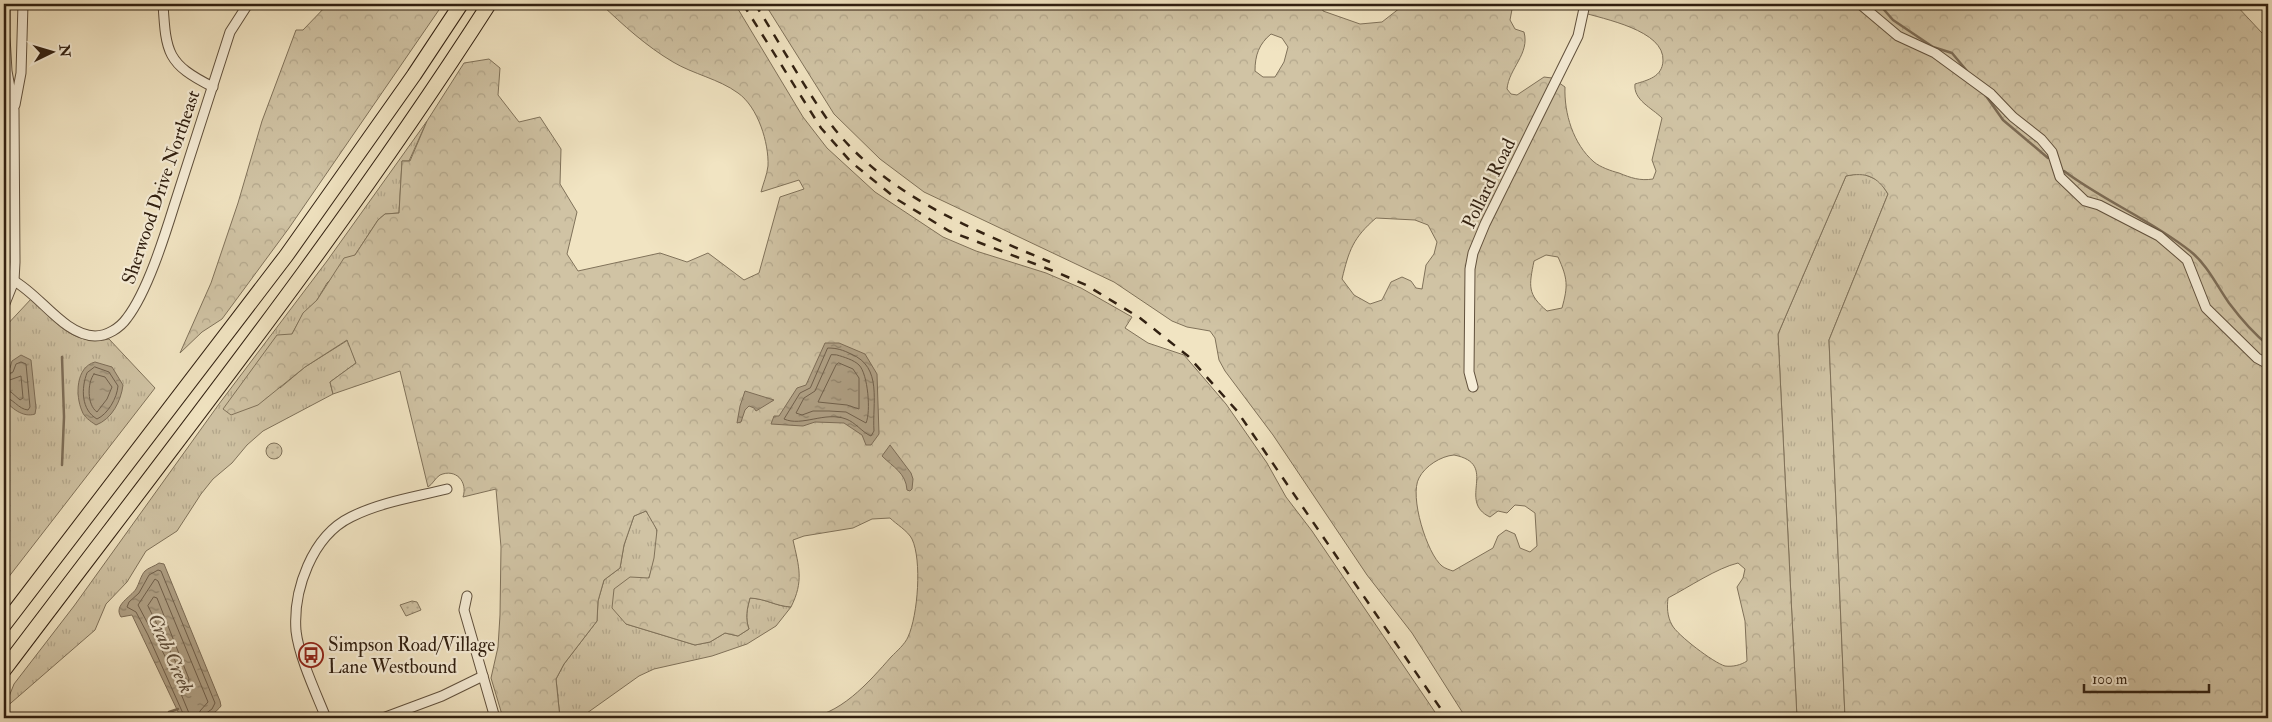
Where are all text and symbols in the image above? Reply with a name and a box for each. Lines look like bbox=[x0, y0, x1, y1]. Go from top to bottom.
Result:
north arrow bbox=[28, 28, 78, 78]
text: N bbox=[55, 43, 74, 58]
street label: Sherwood Drive Northeast bbox=[116, 87, 205, 288]
street label: Pollard Road bbox=[1457, 134, 1521, 232]
water label: Crab Creek bbox=[142, 609, 199, 697]
place label: Simpson Road/Village Lane Westbound bbox=[328, 633, 495, 679]
bus stop icon: Simpson Road/Village Lane Westbound bbox=[298, 642, 324, 668]
scale bar bbox=[2084, 662, 2210, 694]
text: 100 m bbox=[2092, 670, 2128, 689]

